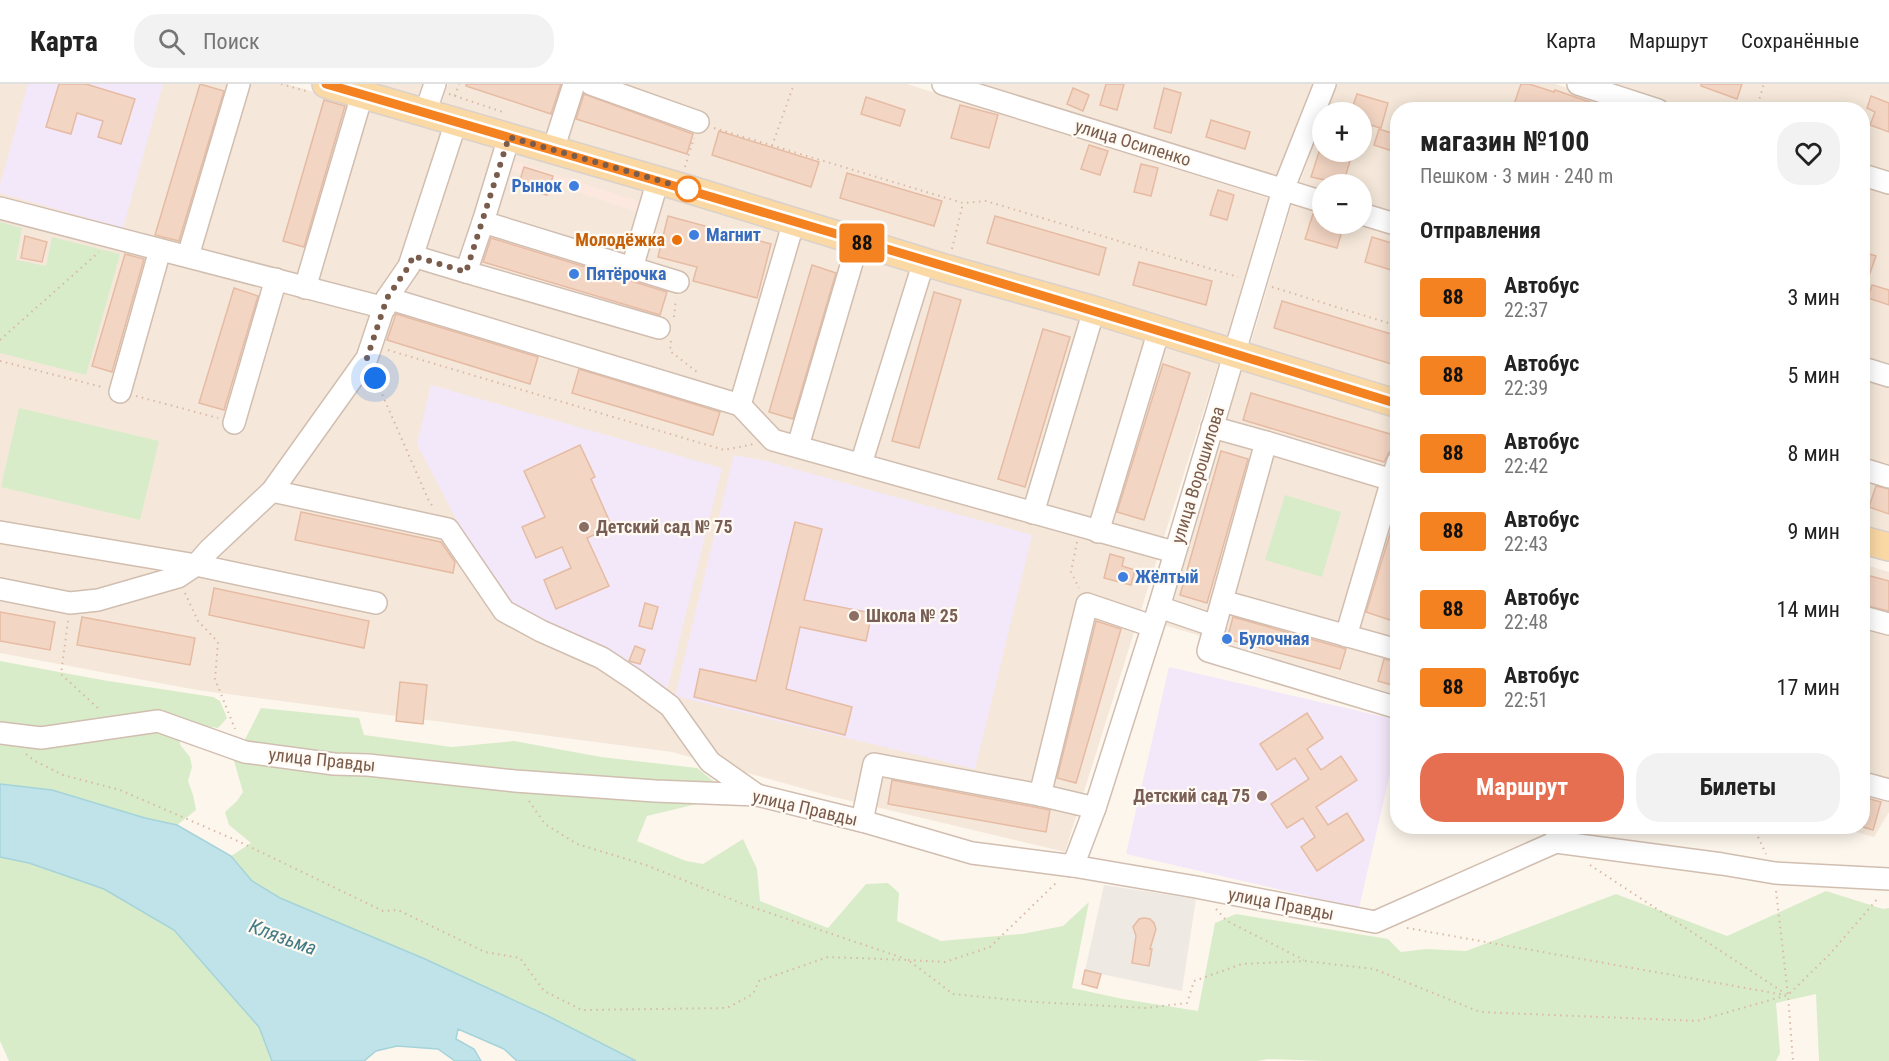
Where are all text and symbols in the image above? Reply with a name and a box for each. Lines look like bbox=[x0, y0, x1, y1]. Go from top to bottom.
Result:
search box bbox=[134, 14, 554, 68]
text: Карта bbox=[30, 25, 98, 58]
icon: search bbox=[155, 25, 188, 58]
text: Поиск bbox=[203, 29, 260, 54]
text: Карта bbox=[1546, 29, 1596, 53]
text: Маршрут bbox=[1629, 29, 1708, 53]
text: Сохранённые bbox=[1741, 29, 1859, 53]
map controls bbox=[1312, 102, 1372, 234]
button: + bbox=[1312, 102, 1372, 162]
street label: улица Осипенко bbox=[1073, 115, 1194, 170]
button: heart bbox=[1777, 122, 1840, 185]
text: магазин №100 bbox=[1420, 125, 1589, 158]
text: Пешком · 3 мин · 240 m bbox=[1420, 164, 1613, 188]
button: − bbox=[1312, 174, 1372, 234]
place label: Рынок bbox=[512, 175, 562, 196]
unlabelled marker bbox=[675, 176, 701, 202]
marker: Рынок bbox=[567, 179, 581, 193]
text: Отправления bbox=[1420, 218, 1541, 243]
place label: Магнит bbox=[706, 224, 761, 245]
line badge: 88 bbox=[835, 224, 889, 262]
marker: Магнит bbox=[687, 228, 701, 242]
place label: Молодёжка bbox=[575, 229, 665, 250]
text: 88 bbox=[851, 231, 873, 255]
marker: Молодёжка bbox=[670, 233, 684, 247]
place label: Пятёрочка bbox=[586, 263, 666, 284]
marker: Пятёрочка bbox=[567, 267, 581, 281]
text: Автобус bbox=[1504, 273, 1579, 298]
text: 88 bbox=[1442, 285, 1464, 309]
text: 3 мин bbox=[1787, 285, 1840, 310]
text: 22:37 bbox=[1504, 298, 1548, 322]
text: Автобус bbox=[1504, 351, 1579, 376]
your location bbox=[360, 363, 390, 393]
text: 88 bbox=[1442, 363, 1464, 387]
text: 5 мин bbox=[1787, 363, 1840, 388]
text: 22:39 bbox=[1504, 376, 1548, 400]
street label: улица Ворошилова bbox=[1167, 404, 1228, 546]
text: Автобус bbox=[1504, 429, 1579, 454]
text: 88 bbox=[1442, 441, 1464, 465]
text: 8 мин bbox=[1787, 441, 1840, 466]
text: 22:42 bbox=[1504, 454, 1548, 478]
text: Автобус bbox=[1504, 507, 1579, 532]
place label: Детский сад № 75 bbox=[596, 516, 733, 537]
text: 88 bbox=[1442, 519, 1464, 543]
text: 9 мин bbox=[1787, 519, 1840, 544]
marker: Детский сад № 75 bbox=[577, 520, 591, 534]
text: 22:43 bbox=[1504, 532, 1548, 556]
place label: Жёлтый bbox=[1135, 566, 1199, 587]
marker: Жёлтый bbox=[1116, 570, 1130, 584]
text: Автобус bbox=[1504, 585, 1579, 610]
text: 88 bbox=[1442, 597, 1464, 621]
text: 14 мин bbox=[1777, 597, 1840, 622]
place label: Школа № 25 bbox=[866, 605, 958, 626]
marker: Школа № 25 bbox=[847, 609, 861, 623]
text: 22:48 bbox=[1504, 610, 1548, 634]
place label: Булочная bbox=[1239, 628, 1310, 649]
marker: Булочная bbox=[1220, 632, 1234, 646]
text: Автобус bbox=[1504, 663, 1579, 688]
text: 88 bbox=[1442, 675, 1464, 699]
text: 17 мин bbox=[1777, 675, 1840, 700]
text: 22:51 bbox=[1504, 688, 1548, 712]
street label: улица Правды bbox=[268, 743, 377, 776]
button: Маршрут bbox=[1420, 753, 1624, 822]
button: Билеты bbox=[1636, 753, 1840, 822]
street label: улица Правды bbox=[750, 785, 860, 830]
place label: Детский сад 75 bbox=[1133, 785, 1250, 806]
marker: Детский сад 75 bbox=[1255, 789, 1269, 803]
street label: улица Правды bbox=[1226, 883, 1336, 924]
water label: Клязьма bbox=[246, 914, 320, 960]

